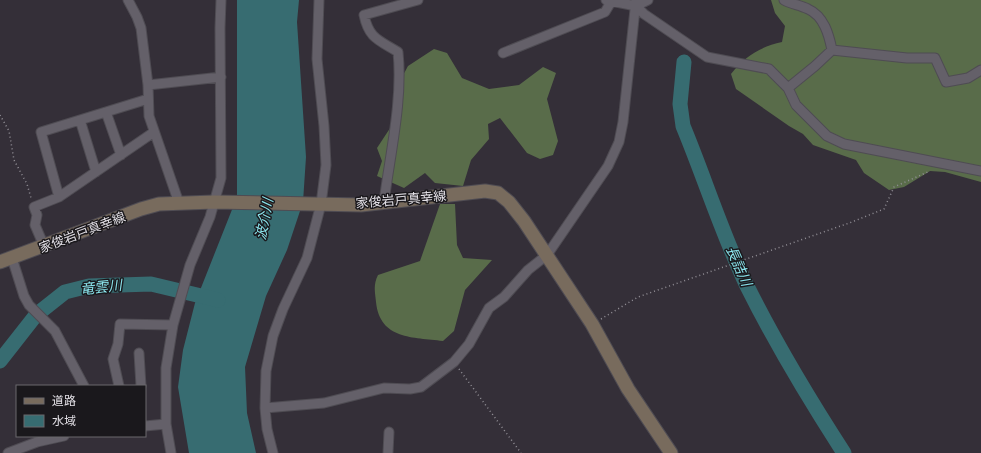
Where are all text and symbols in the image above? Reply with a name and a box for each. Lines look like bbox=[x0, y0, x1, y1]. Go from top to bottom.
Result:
street label: 家俊岩戸真幸線 bbox=[355, 187, 447, 212]
water label: 波介川 bbox=[251, 195, 277, 241]
street label: 家俊岩戸真幸線 bbox=[37, 208, 128, 257]
water label: 長詰川 bbox=[722, 243, 757, 291]
water label: 竜雲川 bbox=[79, 276, 125, 298]
legend bbox=[16, 385, 146, 437]
text: 道路 bbox=[52, 393, 76, 409]
text: 水域 bbox=[52, 413, 76, 429]

